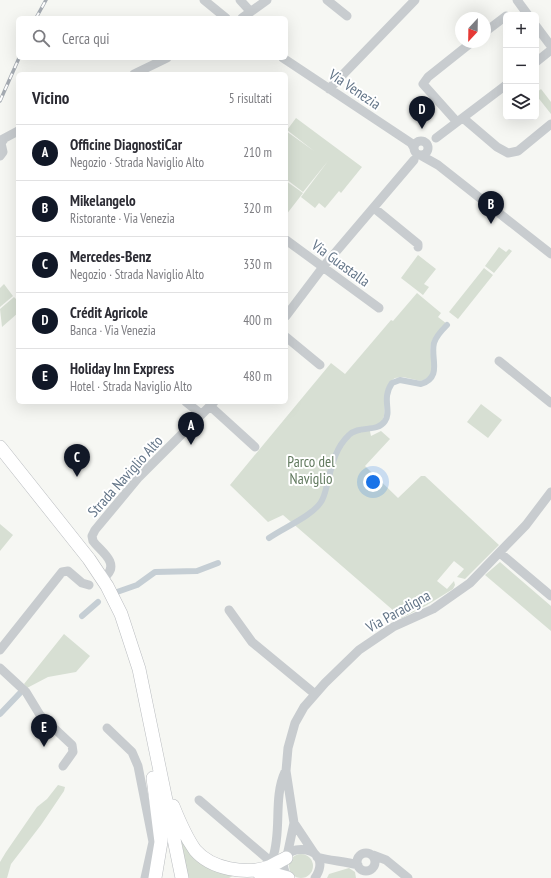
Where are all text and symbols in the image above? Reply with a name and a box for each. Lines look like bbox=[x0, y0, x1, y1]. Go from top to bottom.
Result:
north arrow bbox=[455, 12, 491, 48]
map controls bbox=[503, 12, 539, 120]
button: + bbox=[503, 12, 539, 48]
search box bbox=[16, 16, 288, 60]
icon: search bbox=[30, 27, 52, 49]
text: Cerca qui bbox=[62, 29, 110, 48]
button: − bbox=[503, 48, 539, 84]
street label: Via Venezia bbox=[325, 64, 385, 113]
button: layers bbox=[503, 84, 539, 120]
text: Vicino bbox=[32, 87, 69, 109]
text: 5 risultati bbox=[229, 90, 272, 107]
pin: D bbox=[409, 96, 435, 129]
text: Officine DiagnostiCar bbox=[70, 135, 182, 154]
text: A bbox=[42, 144, 48, 161]
text: 210 m bbox=[243, 144, 272, 161]
text: Negozio · Strada Naviglio Alto bbox=[70, 154, 204, 171]
text: Mikelangelo bbox=[70, 191, 136, 210]
pin: B bbox=[478, 191, 504, 224]
text: B bbox=[42, 200, 48, 217]
text: 320 m bbox=[243, 200, 272, 217]
text: Ristorante · Via Venezia bbox=[70, 210, 175, 227]
street label: Via Guastalla bbox=[307, 235, 374, 291]
text: Mercedes-Benz bbox=[70, 247, 151, 266]
text: C bbox=[42, 256, 48, 273]
text: 330 m bbox=[243, 256, 272, 273]
text: Negozio · Strada Naviglio Alto bbox=[70, 266, 204, 283]
text: Crédit Agricole bbox=[70, 303, 148, 322]
text: D bbox=[42, 312, 48, 329]
text: 400 m bbox=[243, 312, 272, 329]
text: Banca · Via Venezia bbox=[70, 322, 156, 339]
text: Holiday Inn Express bbox=[70, 359, 174, 378]
text: E bbox=[42, 368, 48, 385]
text: 480 m bbox=[243, 368, 272, 385]
text: Hotel · Strada Naviglio Alto bbox=[70, 378, 192, 395]
pin: A bbox=[178, 412, 204, 445]
street label: Strada Naviglio Alto bbox=[83, 431, 167, 521]
pin: C bbox=[64, 444, 90, 477]
park label: Parco del Naviglio bbox=[287, 452, 335, 488]
your location bbox=[363, 472, 383, 492]
street label: Via Paradigna bbox=[362, 586, 434, 637]
pin: E bbox=[31, 714, 57, 747]

